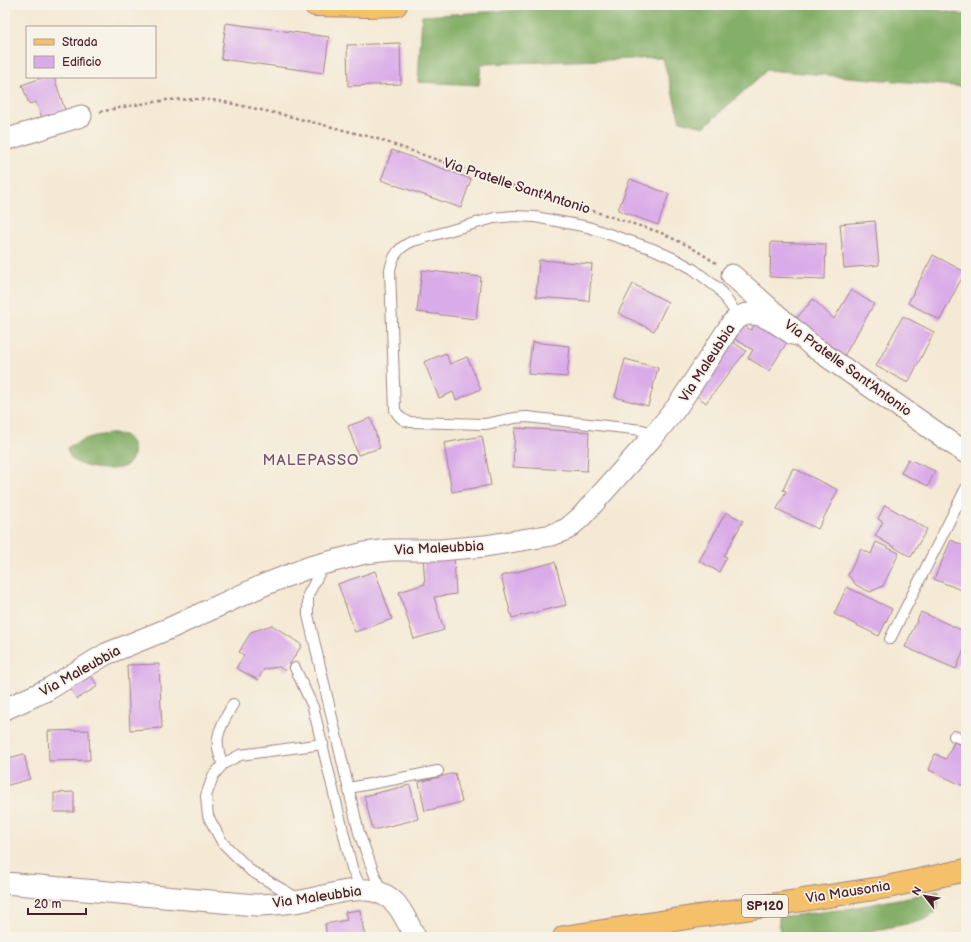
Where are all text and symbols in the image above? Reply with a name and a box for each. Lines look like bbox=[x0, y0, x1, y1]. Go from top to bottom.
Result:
legend bbox=[26, 26, 156, 78]
text: Strada bbox=[62, 35, 98, 50]
text: Edificio bbox=[62, 55, 102, 70]
street label: Via Pratelle Sant'Antonio bbox=[441, 154, 593, 218]
street label: Via Pratelle Sant'Antonio bbox=[781, 316, 915, 420]
street label: Via Maleubbia bbox=[675, 321, 739, 405]
district label: MALEPASSO bbox=[263, 451, 359, 470]
street label: Via Maleubbia bbox=[394, 537, 484, 559]
street label: Via Maleubbia bbox=[37, 642, 123, 700]
north arrow bbox=[905, 876, 945, 916]
street label: Via Mausonia bbox=[804, 877, 892, 907]
street label: Via Maleubbia bbox=[271, 882, 363, 912]
text: N bbox=[909, 884, 925, 898]
scale bar bbox=[28, 890, 86, 916]
road number: SP120 bbox=[742, 895, 788, 917]
text: 20 m bbox=[34, 897, 61, 912]

